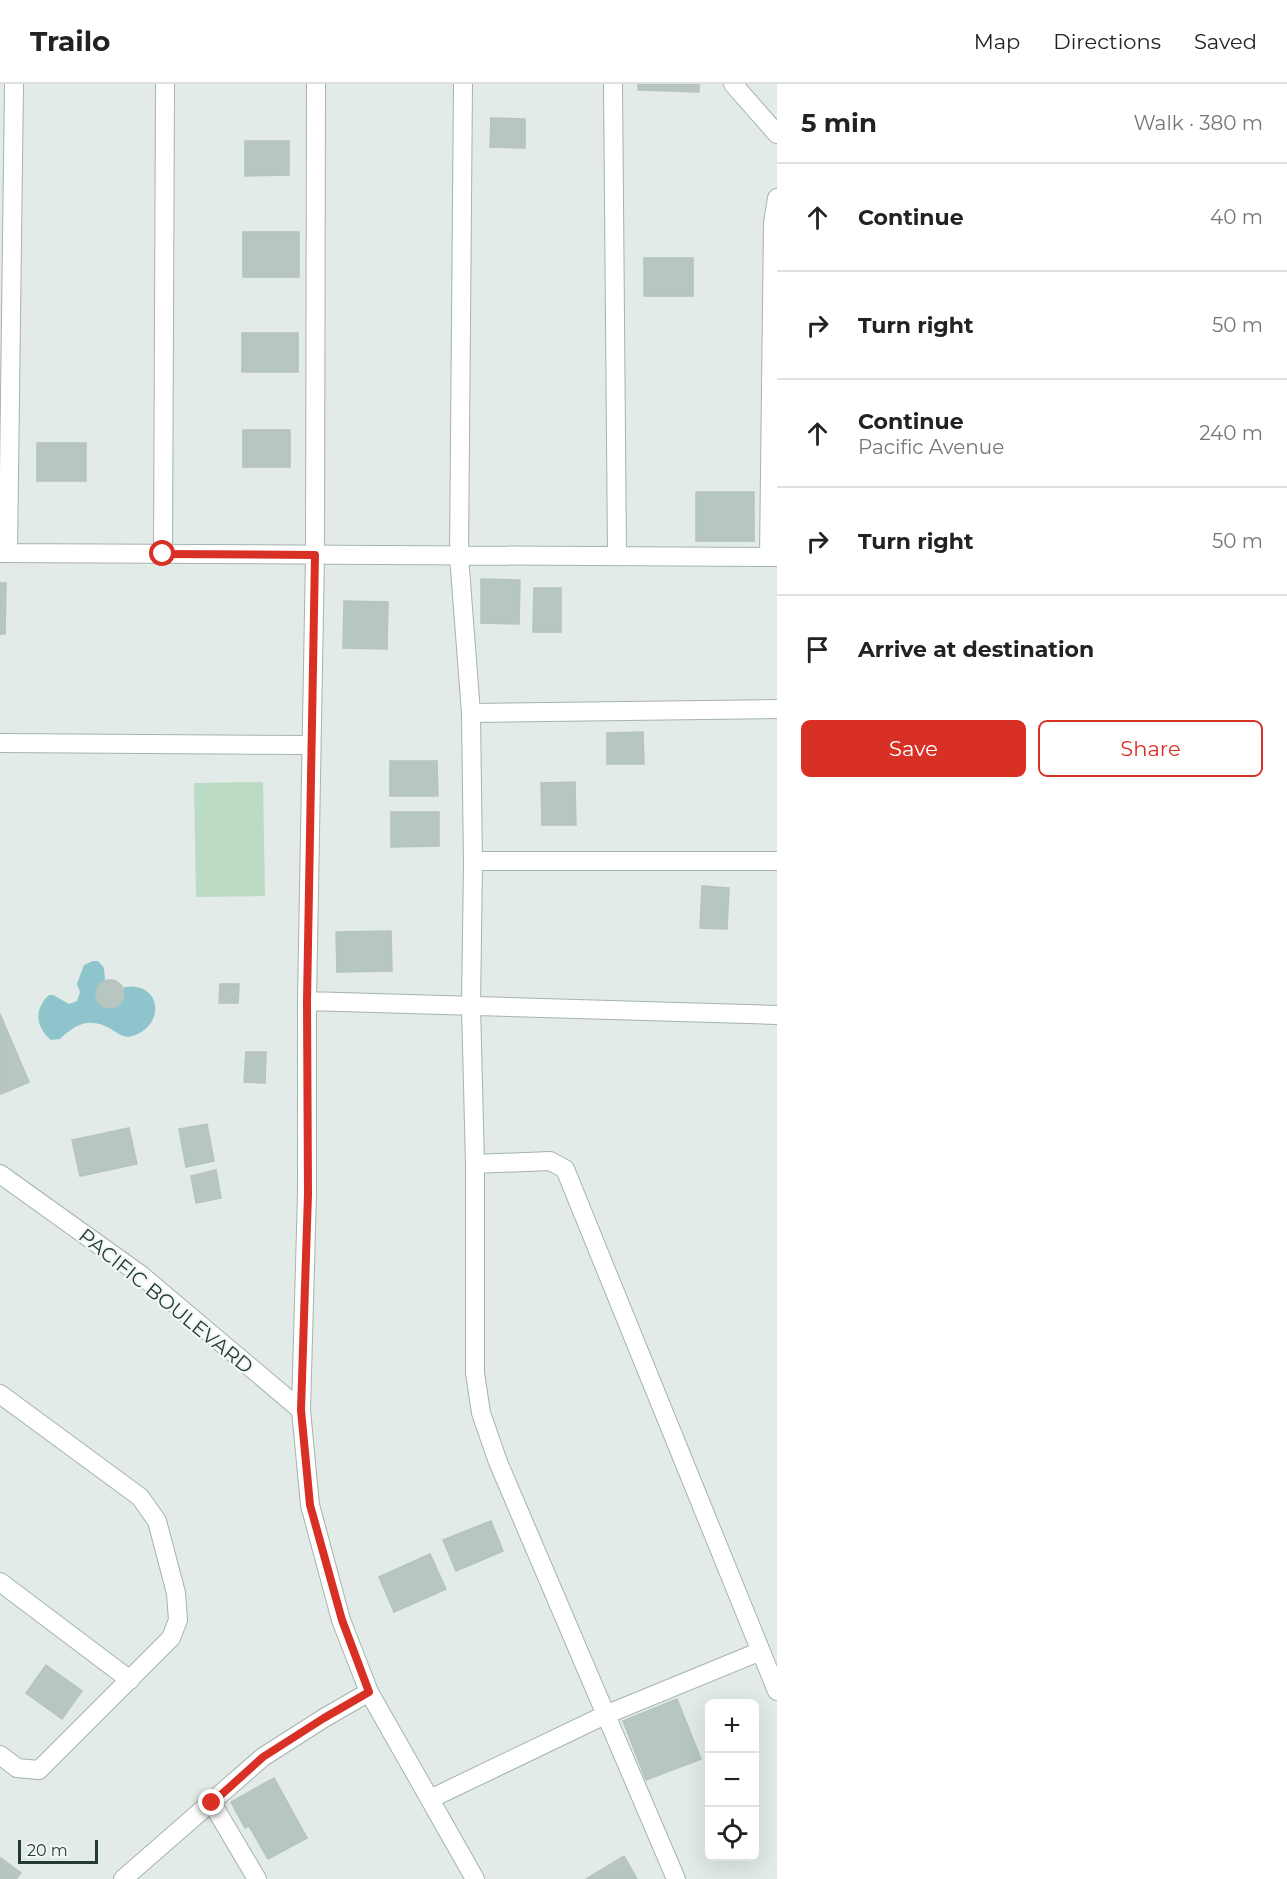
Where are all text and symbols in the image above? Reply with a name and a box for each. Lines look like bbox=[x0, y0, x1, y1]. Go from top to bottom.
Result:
text: Trailo bbox=[30, 24, 110, 58]
text: Map bbox=[974, 29, 1020, 54]
text: Directions bbox=[1053, 29, 1161, 54]
text: Saved bbox=[1194, 29, 1257, 54]
text: 5 min bbox=[801, 107, 877, 139]
text: Walk · 380 m bbox=[1133, 111, 1263, 135]
icon: ahead bbox=[801, 201, 834, 234]
text: Continue bbox=[858, 204, 964, 231]
text: 40 m bbox=[1210, 205, 1263, 229]
icon: right bbox=[801, 309, 834, 342]
text: Turn right bbox=[858, 312, 973, 339]
text: 50 m bbox=[1212, 313, 1263, 337]
text: Continue bbox=[858, 408, 964, 435]
icon: ahead bbox=[801, 417, 834, 450]
text: 240 m bbox=[1199, 421, 1263, 445]
text: Pacific Avenue bbox=[858, 435, 1004, 459]
icon: right bbox=[801, 525, 834, 558]
text: Turn right bbox=[858, 528, 973, 555]
text: 50 m bbox=[1212, 529, 1263, 553]
route start bbox=[149, 540, 175, 566]
icon: arrive bbox=[801, 633, 834, 666]
text: Arrive at destination bbox=[858, 636, 1094, 663]
button: Save bbox=[801, 720, 1026, 777]
button: Share bbox=[1038, 720, 1263, 777]
street label: PACIFIC BOULEVARD bbox=[74, 1223, 258, 1379]
map controls bbox=[705, 1699, 759, 1861]
button: + bbox=[705, 1699, 759, 1753]
button: − bbox=[705, 1753, 759, 1807]
route end bbox=[198, 1789, 224, 1815]
button: locate bbox=[705, 1807, 759, 1861]
scale bar bbox=[18, 1837, 98, 1864]
text: 20 m bbox=[27, 1841, 68, 1860]

